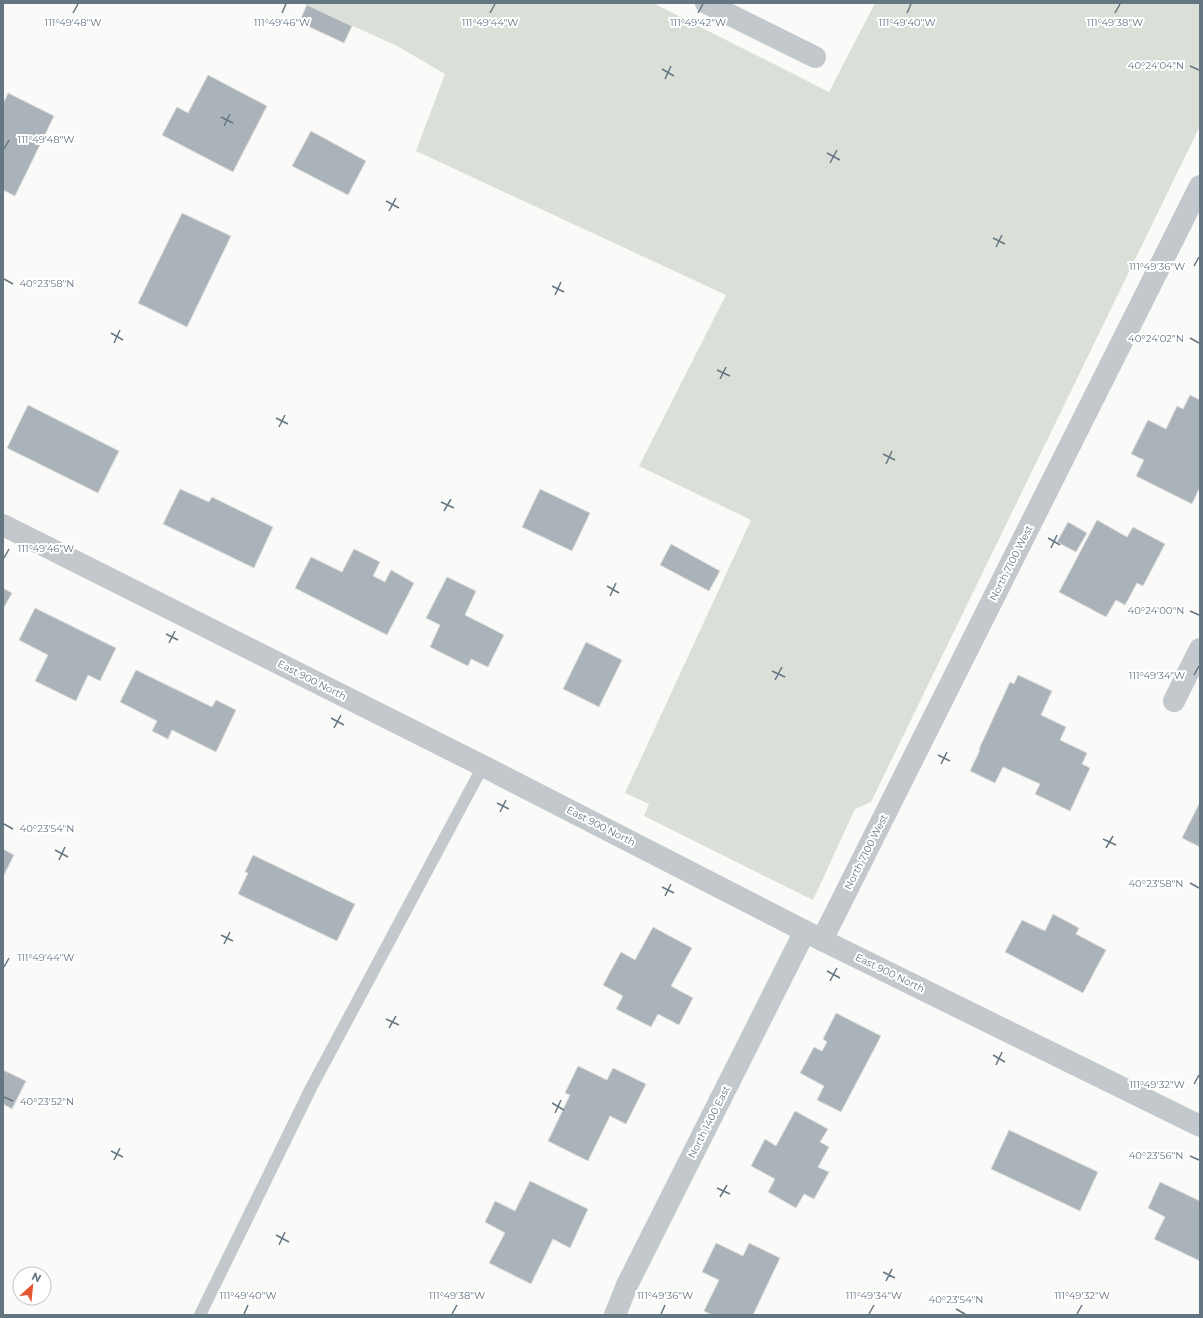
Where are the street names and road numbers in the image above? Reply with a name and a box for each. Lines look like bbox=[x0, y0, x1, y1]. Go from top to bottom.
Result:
street label: North 7100 West bbox=[986, 523, 1036, 603]
street label: East 900 North bbox=[275, 657, 349, 703]
street label: East 900 North bbox=[564, 803, 638, 849]
street label: North 7100 West bbox=[841, 812, 891, 892]
street label: East 900 North bbox=[853, 951, 927, 995]
street label: North 1400 East bbox=[685, 1084, 733, 1160]

